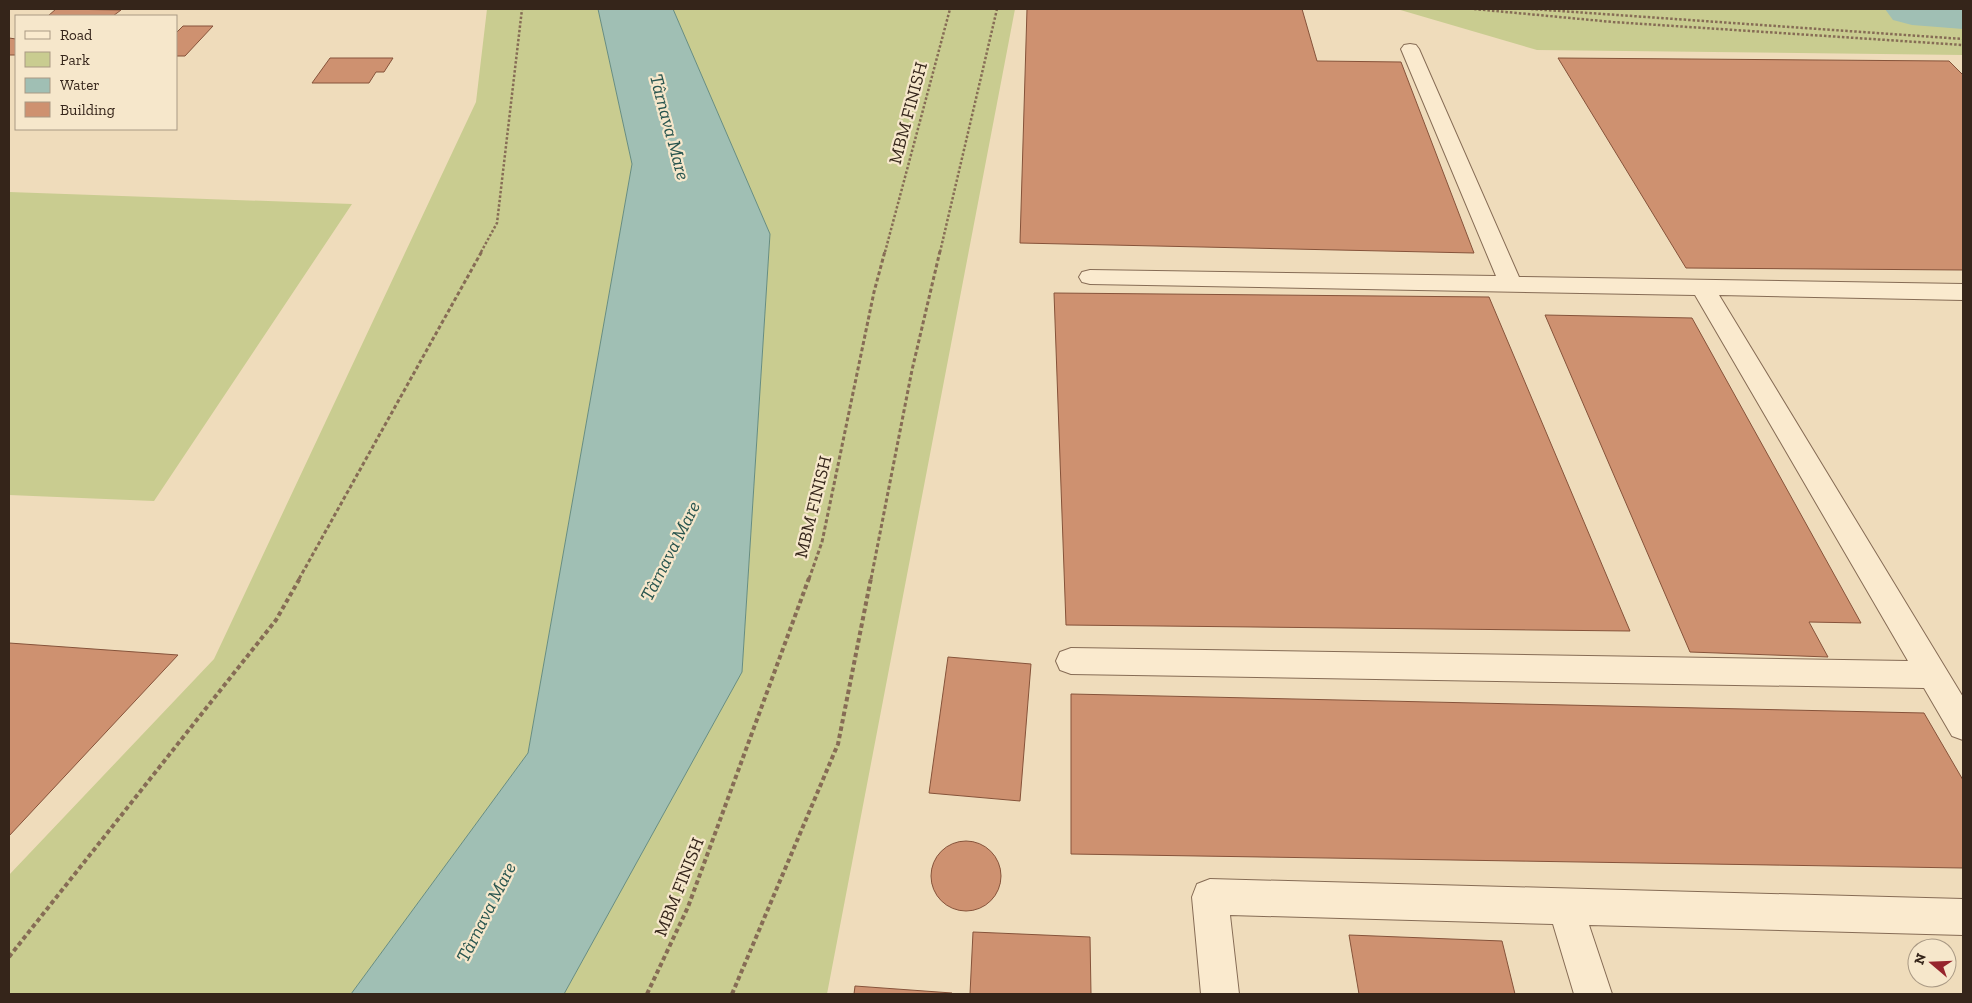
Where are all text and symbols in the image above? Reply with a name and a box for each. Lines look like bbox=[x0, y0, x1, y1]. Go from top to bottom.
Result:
legend bbox=[15, 15, 178, 130]
text: Road bbox=[60, 26, 93, 44]
text: Park bbox=[60, 51, 90, 69]
street label: MBM FINISH bbox=[884, 60, 932, 166]
water label: Târnava Mare bbox=[645, 71, 695, 183]
text: Water bbox=[60, 76, 100, 94]
text: Building bbox=[60, 101, 115, 119]
street label: MBM FINISH bbox=[790, 453, 836, 561]
water label: Târnava Mare bbox=[635, 497, 705, 605]
street label: MBM FINISH bbox=[649, 834, 709, 940]
water label: Târnava Mare bbox=[451, 858, 521, 966]
north arrow bbox=[1907, 938, 1957, 988]
text: N bbox=[1910, 951, 1930, 967]

